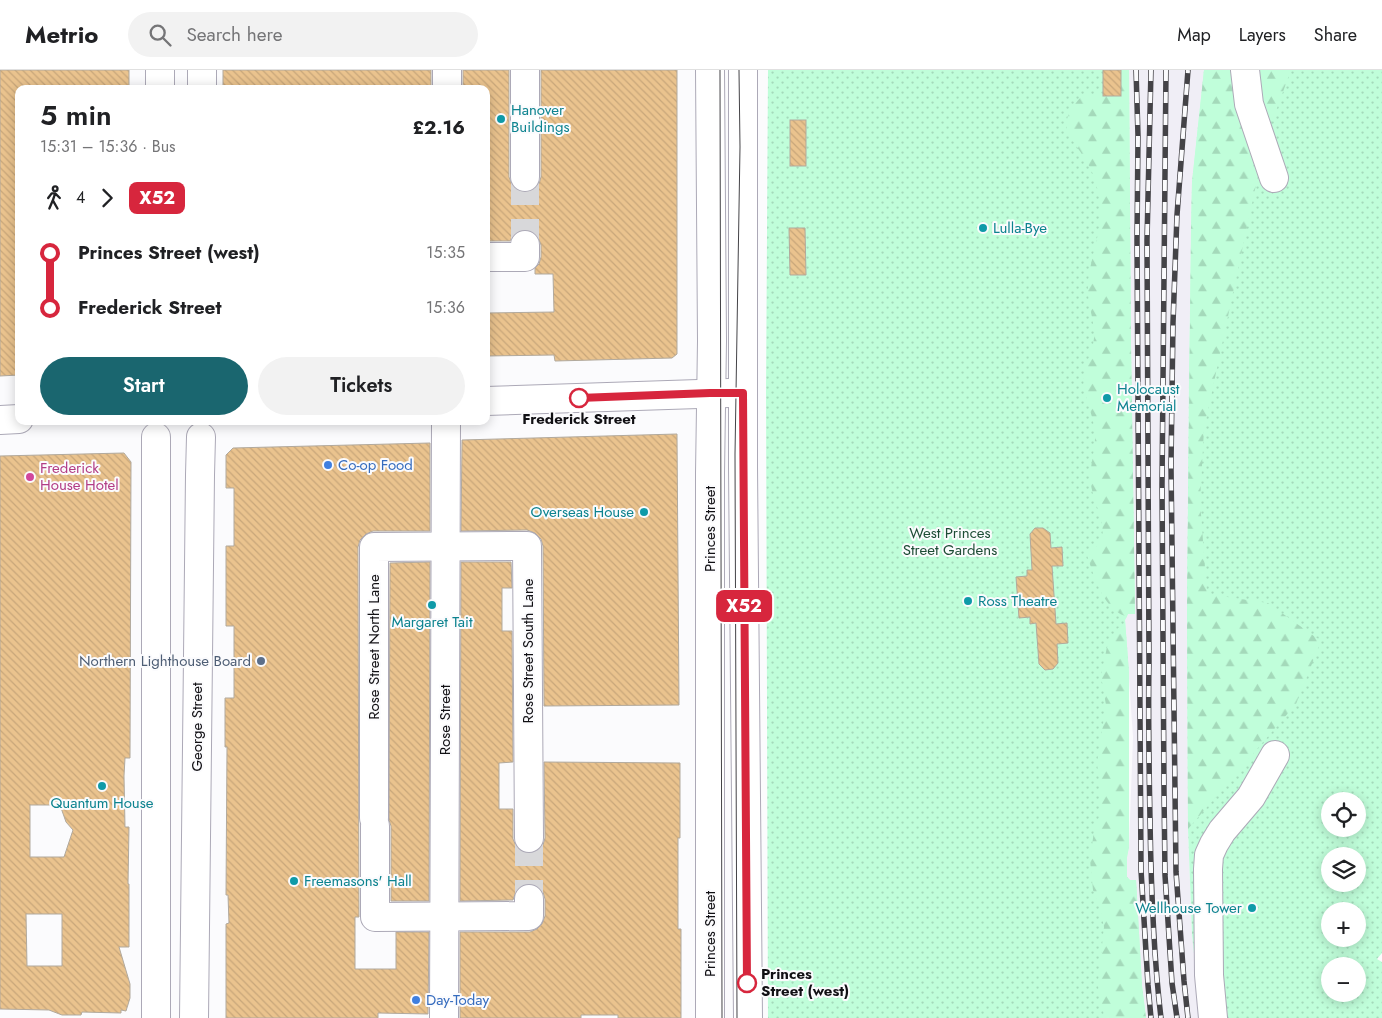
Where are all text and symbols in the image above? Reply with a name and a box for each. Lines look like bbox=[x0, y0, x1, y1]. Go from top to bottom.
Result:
search box bbox=[128, 12, 478, 57]
text: Metrio bbox=[25, 17, 98, 52]
icon: search bbox=[146, 21, 174, 49]
text: Search here bbox=[186, 21, 283, 48]
text: Map bbox=[1177, 22, 1211, 48]
text: Layers bbox=[1239, 22, 1286, 48]
text: Share bbox=[1314, 22, 1357, 48]
text: 5 min bbox=[40, 95, 112, 136]
place label: Hanover Buildings bbox=[511, 99, 570, 138]
marker: Hanover Buildings bbox=[495, 113, 507, 125]
text: £2.16 bbox=[412, 114, 465, 141]
text: 15:31 – 15:36 · Bus bbox=[40, 135, 176, 158]
icon: walk bbox=[40, 184, 68, 212]
icon: forward bbox=[93, 184, 121, 212]
text: X52 bbox=[139, 185, 175, 211]
text: 4 bbox=[76, 186, 85, 209]
place label: Lulla-Bye bbox=[993, 217, 1047, 239]
marker: Lulla-Bye bbox=[977, 222, 989, 234]
text: Princes Street (west) bbox=[78, 239, 260, 266]
text: 15:35 bbox=[426, 241, 465, 264]
text: Frederick Street bbox=[78, 294, 222, 321]
text: 15:36 bbox=[426, 296, 465, 319]
button: Start bbox=[40, 357, 248, 415]
button: Tickets bbox=[258, 357, 465, 415]
place label: Holocaust Memorial bbox=[1117, 378, 1180, 417]
marker: Frederick Street bbox=[569, 388, 589, 408]
marker: Holocaust Memorial bbox=[1101, 392, 1113, 404]
place label: Frederick Street bbox=[522, 408, 636, 430]
place label: Co-op Food bbox=[338, 454, 413, 476]
place label: Frederick House Hotel bbox=[40, 457, 119, 496]
marker: Co-op Food bbox=[322, 459, 334, 471]
marker: Frederick House Hotel bbox=[24, 471, 36, 483]
street label: Princes Street bbox=[699, 486, 721, 572]
place label: Overseas House bbox=[531, 501, 634, 523]
marker: Overseas House bbox=[638, 506, 650, 518]
park label: West Princes Street Gardens bbox=[903, 522, 997, 561]
street label: Rose Street North Lane bbox=[363, 574, 385, 720]
street label: Rose Street South Lane bbox=[517, 578, 539, 723]
line badge: X52 bbox=[715, 590, 773, 622]
place label: Ross Theatre bbox=[978, 590, 1057, 612]
text: X52 bbox=[726, 593, 762, 619]
marker: Ross Theatre bbox=[962, 595, 974, 607]
marker: Margaret Tait bbox=[426, 599, 438, 611]
place label: Margaret Tait bbox=[392, 611, 473, 633]
place label: Northern Lighthouse Board bbox=[79, 650, 251, 672]
marker: Northern Lighthouse Board bbox=[255, 655, 267, 667]
street label: George Street bbox=[186, 682, 208, 772]
street label: Rose Street bbox=[434, 684, 456, 755]
marker: Quantum House bbox=[96, 780, 108, 792]
place label: Quantum House bbox=[50, 792, 154, 814]
map controls bbox=[1321, 792, 1366, 1002]
button: locate bbox=[1321, 792, 1366, 837]
button: layers bbox=[1321, 847, 1366, 892]
place label: Freemasons' Hall bbox=[304, 870, 412, 892]
marker: Freemasons' Hall bbox=[288, 875, 300, 887]
street label: Princes Street bbox=[699, 891, 721, 977]
place label: Wellhouse Tower bbox=[1135, 897, 1243, 919]
marker: Wellhouse Tower bbox=[1246, 902, 1258, 914]
button: + bbox=[1321, 902, 1366, 947]
button: − bbox=[1321, 957, 1366, 1002]
place label: Princes Street (west) bbox=[761, 963, 849, 1002]
marker: Princes Street (west) bbox=[737, 973, 757, 993]
place label: Day-Today bbox=[426, 989, 489, 1011]
marker: Day-Today bbox=[410, 994, 422, 1006]

